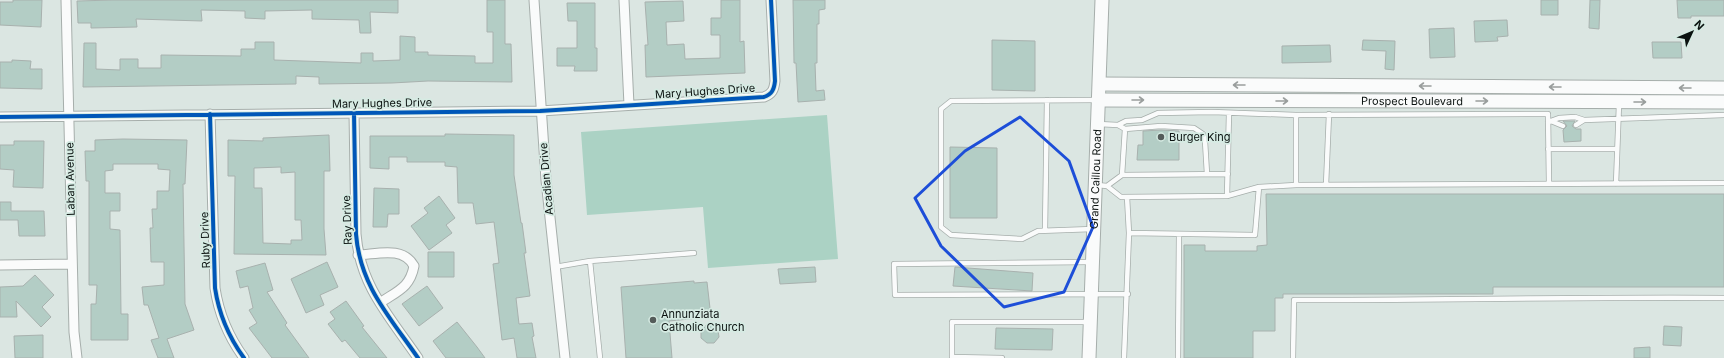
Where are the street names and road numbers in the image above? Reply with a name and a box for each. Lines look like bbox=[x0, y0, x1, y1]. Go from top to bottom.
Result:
street label: Mary Hughes Drive bbox=[655, 81, 755, 101]
street label: Prospect Boulevard bbox=[1361, 94, 1463, 108]
street label: Mary Hughes Drive bbox=[332, 95, 432, 111]
street label: Grand Caillou Road bbox=[1087, 129, 1104, 229]
street label: Laban Avenue bbox=[62, 142, 78, 216]
street label: Acadian Drive bbox=[536, 142, 556, 216]
street label: Ray Drive bbox=[339, 195, 355, 245]
street label: Ruby Drive bbox=[197, 211, 213, 269]

